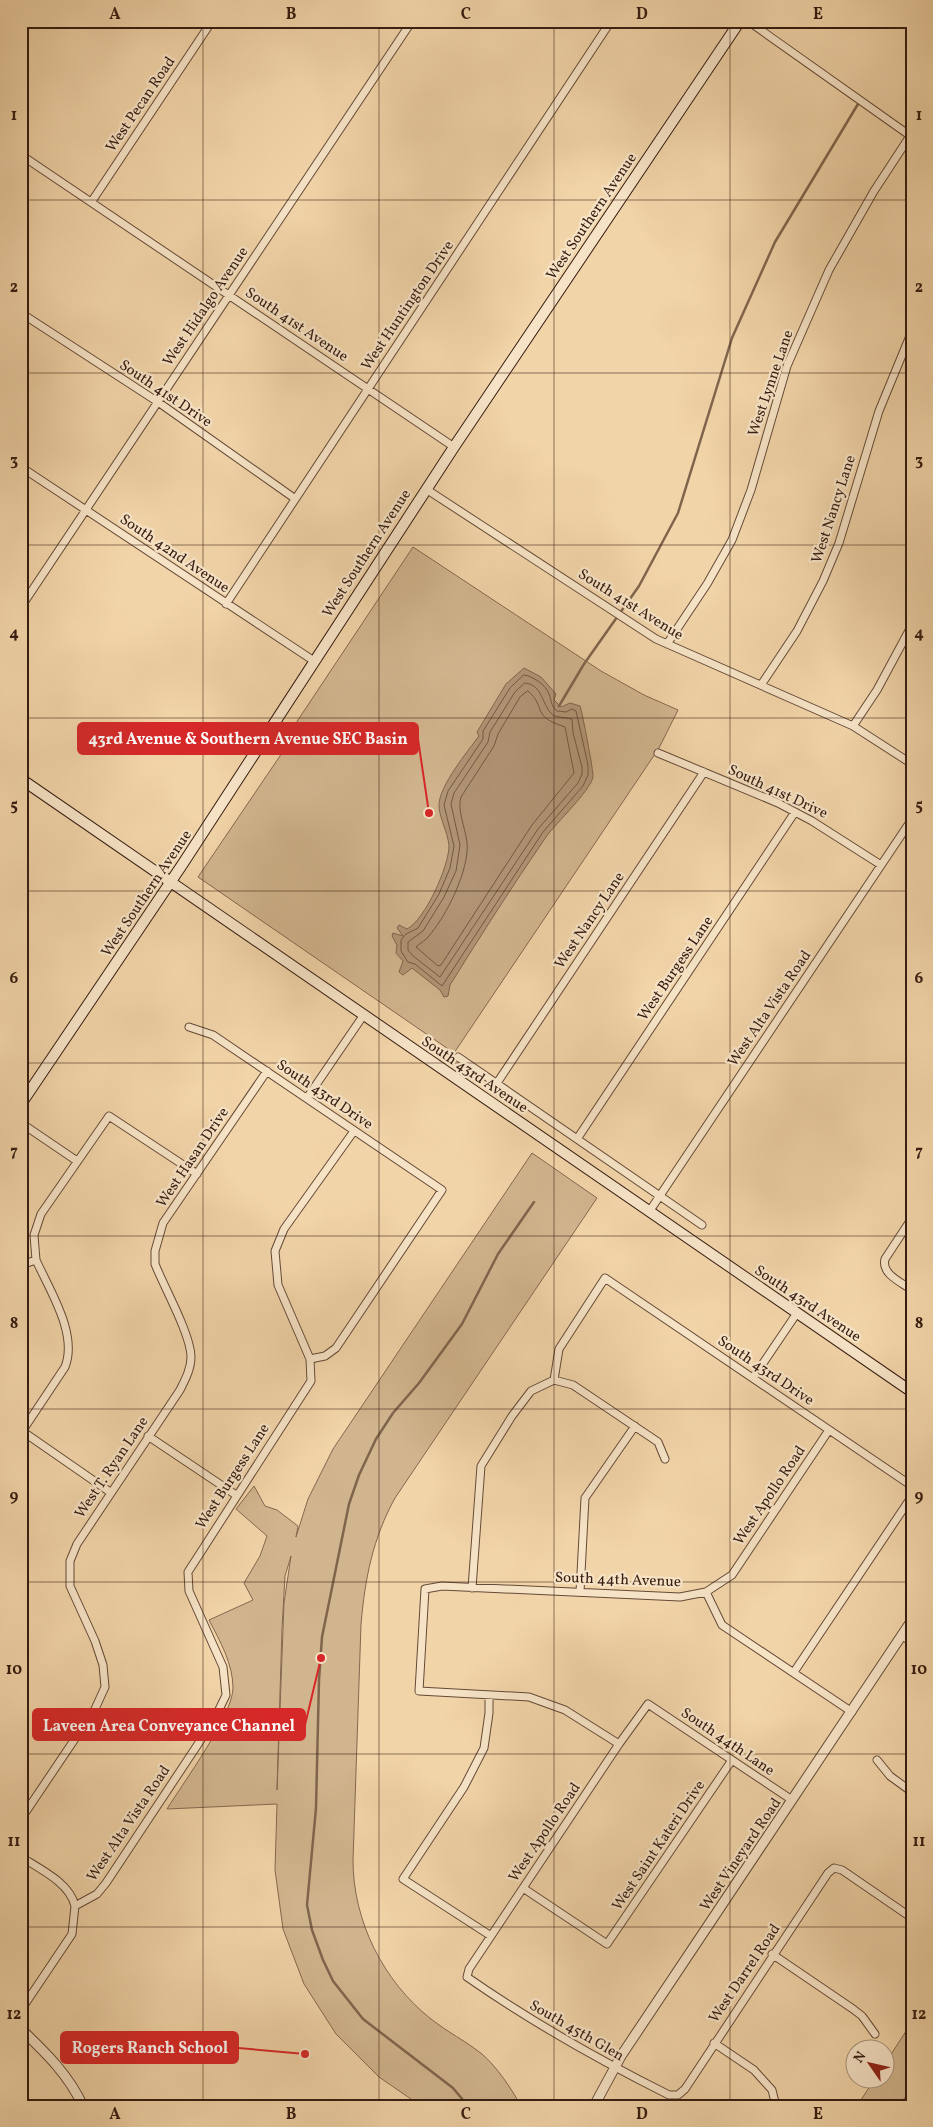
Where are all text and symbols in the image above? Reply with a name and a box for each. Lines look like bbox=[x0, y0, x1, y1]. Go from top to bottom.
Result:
text: A bbox=[109, 4, 121, 26]
text: B bbox=[286, 4, 297, 26]
text: C bbox=[461, 4, 471, 26]
text: D bbox=[636, 4, 648, 26]
text: E bbox=[813, 4, 823, 26]
street label: West Pecan Road bbox=[101, 53, 181, 157]
text: 1 bbox=[11, 105, 17, 127]
text: 1 bbox=[916, 105, 922, 127]
street label: West Southern Avenue bbox=[542, 149, 643, 284]
street label: West Huntington Drive bbox=[357, 237, 460, 375]
street label: West Hidalgo Avenue bbox=[159, 243, 254, 371]
text: 2 bbox=[10, 277, 18, 299]
text: 2 bbox=[915, 277, 923, 299]
street label: South 41st Avenue bbox=[240, 283, 352, 368]
street label: West Lynne Lane bbox=[743, 328, 799, 439]
street label: South 41st Drive bbox=[115, 355, 216, 433]
text: 3 bbox=[10, 450, 18, 472]
text: 3 bbox=[915, 450, 923, 472]
street label: West Nancy Lane bbox=[807, 453, 862, 566]
street label: West Southern Avenue bbox=[318, 486, 417, 622]
street label: South 42nd Avenue bbox=[115, 510, 233, 599]
street label: South 41st Avenue bbox=[574, 564, 687, 646]
text: 4 bbox=[9, 623, 19, 645]
text: 4 bbox=[914, 623, 924, 645]
callout: 43rd Avenue & Southern Avenue SEC Basin bbox=[78, 723, 418, 754]
text: 43rd Avenue & Southern Avenue SEC Basin bbox=[88, 729, 408, 751]
street label: South 41st Drive bbox=[724, 760, 831, 825]
text: 5 bbox=[10, 795, 18, 817]
text: 5 bbox=[915, 795, 923, 817]
street label: West Southern Avenue bbox=[97, 826, 198, 961]
street label: West Nancy Lane bbox=[550, 868, 630, 973]
street label: West Burgess Lane bbox=[633, 912, 719, 1025]
street label: West Alta Vista Road bbox=[723, 947, 817, 1071]
text: 6 bbox=[10, 968, 19, 990]
text: 6 bbox=[915, 968, 924, 990]
street label: South 43rd Avenue bbox=[417, 1032, 532, 1119]
street label: South 43rd Drive bbox=[272, 1055, 377, 1135]
street label: West Hasan Drive bbox=[152, 1104, 235, 1212]
text: 7 bbox=[10, 1141, 18, 1163]
text: 7 bbox=[915, 1141, 923, 1163]
street label: South 43rd Avenue bbox=[750, 1261, 865, 1348]
text: 8 bbox=[10, 1313, 18, 1335]
text: 8 bbox=[915, 1313, 923, 1335]
street label: South 43rd Drive bbox=[713, 1331, 818, 1411]
street label: West T. Ryan Lane bbox=[70, 1413, 154, 1523]
street label: West Burgess Lane bbox=[191, 1420, 275, 1534]
street label: West Apollo Road bbox=[729, 1442, 811, 1550]
text: 9 bbox=[10, 1486, 19, 1508]
text: 9 bbox=[915, 1486, 924, 1508]
street label: South 44th Avenue bbox=[555, 1568, 681, 1593]
text: 10 bbox=[6, 1659, 22, 1681]
text: 10 bbox=[911, 1659, 927, 1681]
street label: South 44th Lane bbox=[676, 1703, 778, 1781]
callout: Laveen Area Conveyance Channel bbox=[33, 1709, 305, 1740]
text: Laveen Area Conveyance Channel bbox=[43, 1716, 296, 1738]
street label: West Alta Vista Road bbox=[82, 1762, 176, 1886]
street label: West Saint Kateri Drive bbox=[608, 1776, 711, 1915]
street label: West Apollo Road bbox=[504, 1779, 586, 1887]
street label: West Vineyard Road bbox=[696, 1794, 787, 1916]
text: 11 bbox=[8, 1831, 20, 1853]
text: 11 bbox=[913, 1831, 925, 1853]
street label: West Darrel Road bbox=[704, 1920, 786, 2027]
street label: South 45th Glen bbox=[525, 1996, 628, 2067]
text: 12 bbox=[7, 2004, 21, 2026]
text: 12 bbox=[912, 2004, 926, 2026]
callout: Rogers Ranch School bbox=[61, 2032, 238, 2063]
text: Rogers Ranch School bbox=[72, 2038, 229, 2060]
north arrow bbox=[846, 2040, 896, 2090]
text: N bbox=[850, 2048, 871, 2067]
text: A bbox=[109, 2104, 121, 2126]
text: B bbox=[286, 2104, 297, 2126]
text: C bbox=[461, 2104, 471, 2126]
text: D bbox=[636, 2104, 648, 2126]
text: E bbox=[813, 2104, 823, 2126]

